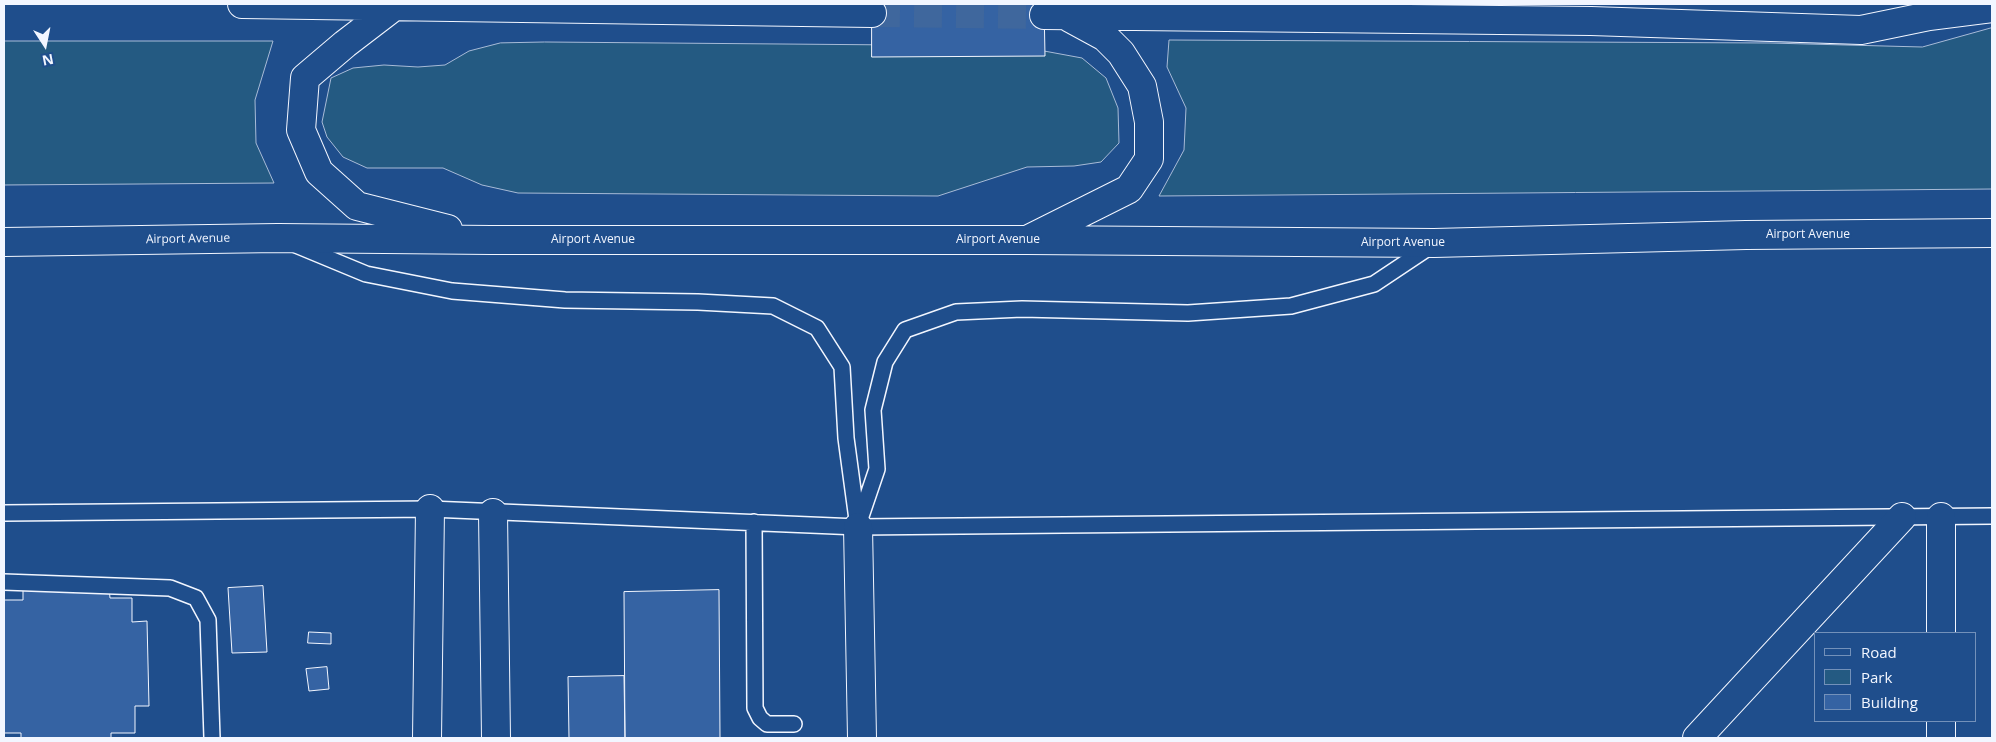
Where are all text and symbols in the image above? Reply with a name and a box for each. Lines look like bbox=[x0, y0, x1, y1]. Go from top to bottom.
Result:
north arrow bbox=[20, 20, 70, 70]
text: N bbox=[41, 50, 55, 71]
street label: Airport Avenue bbox=[1766, 228, 1850, 242]
street label: Airport Avenue bbox=[146, 231, 230, 247]
street label: Airport Avenue bbox=[551, 233, 635, 247]
street label: Airport Avenue bbox=[956, 233, 1040, 247]
street label: Airport Avenue bbox=[1361, 236, 1445, 250]
legend bbox=[1814, 632, 1976, 722]
text: Road bbox=[1861, 642, 1897, 662]
text: Park bbox=[1861, 667, 1892, 687]
text: Building bbox=[1861, 692, 1918, 712]

